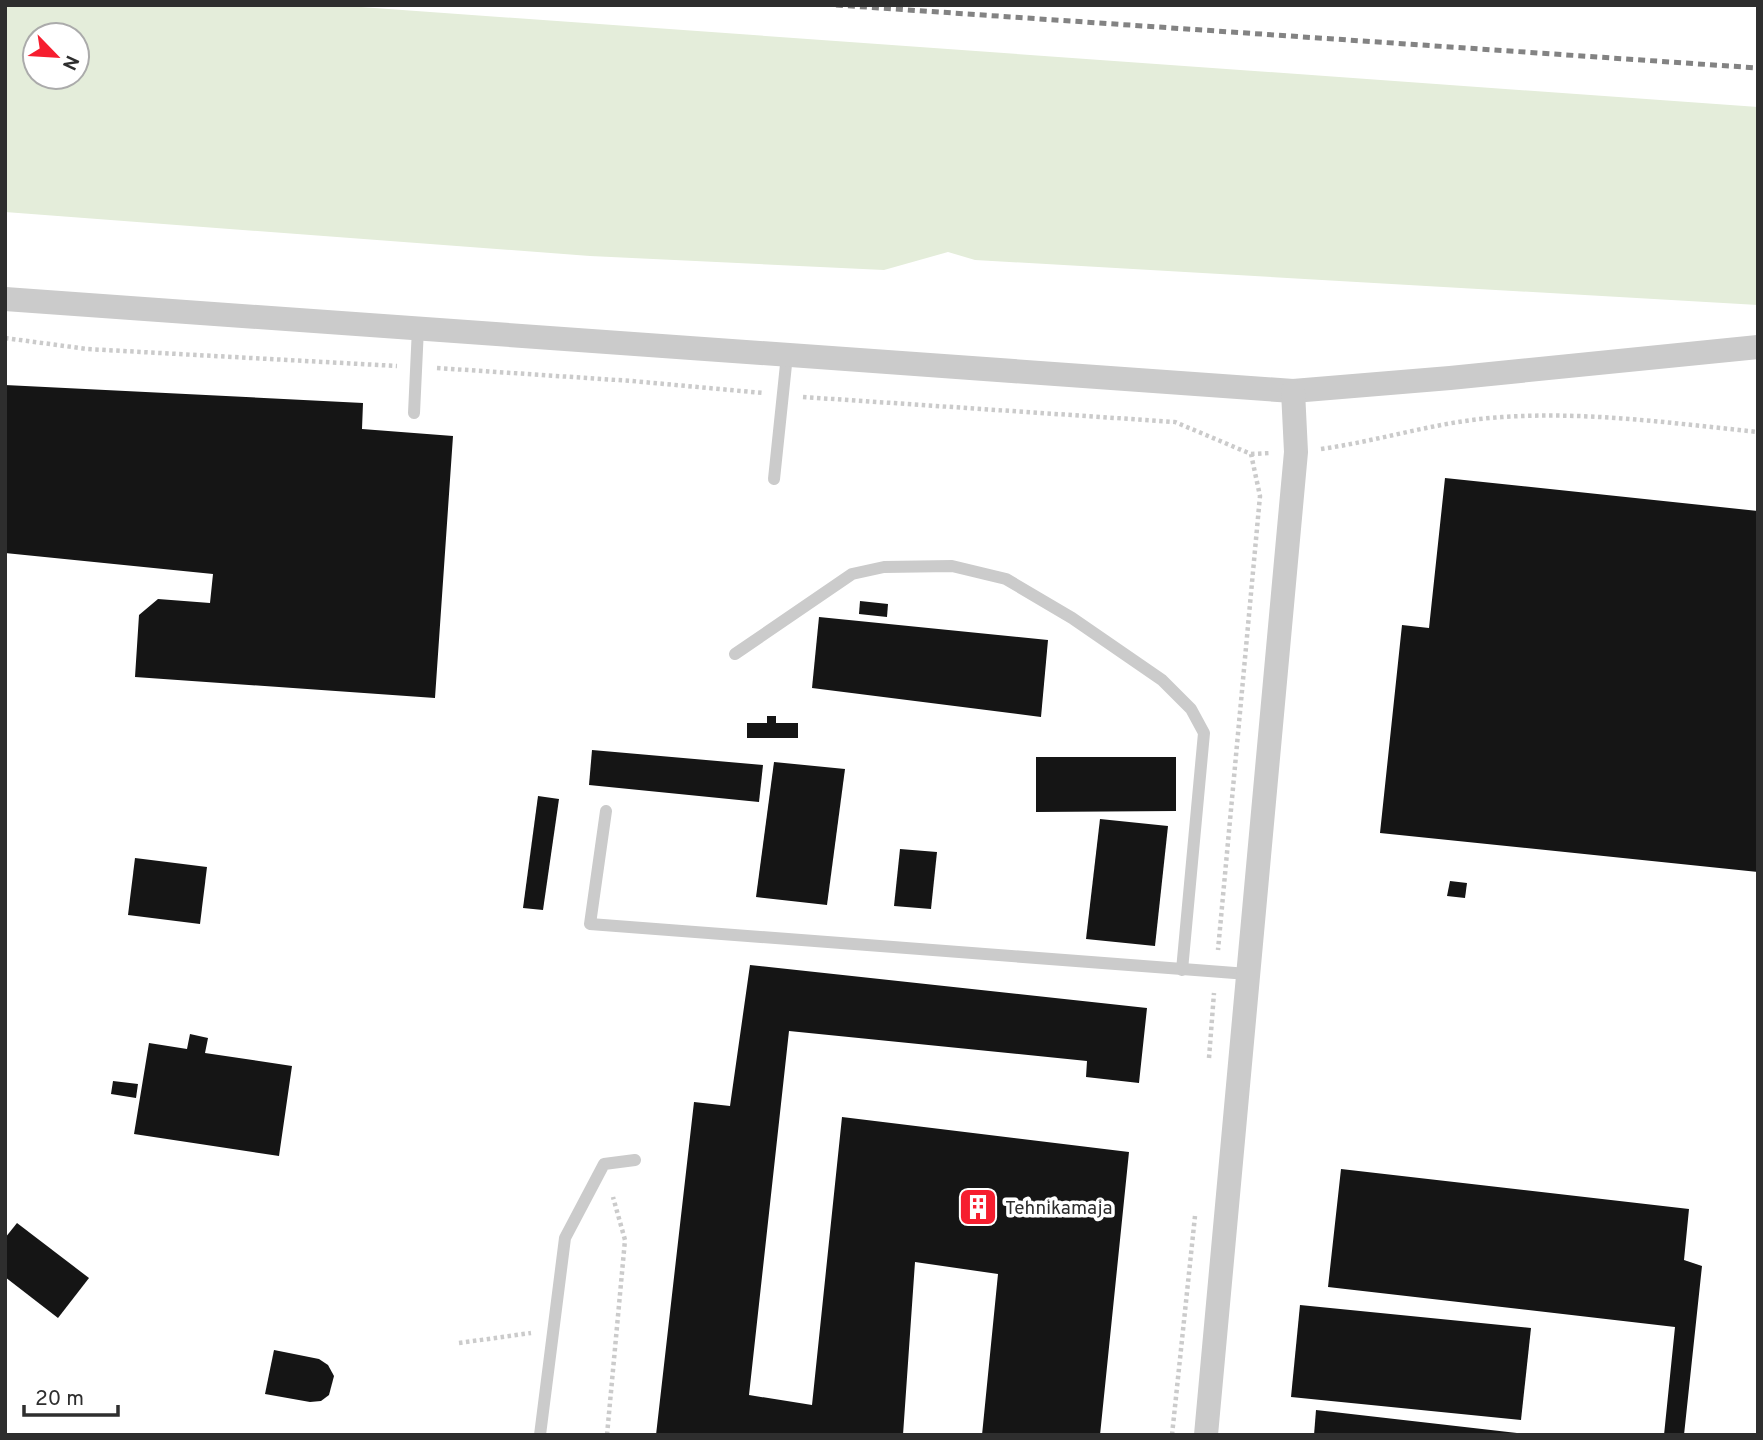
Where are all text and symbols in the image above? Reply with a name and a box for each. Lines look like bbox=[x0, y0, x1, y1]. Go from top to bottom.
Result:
north arrow bbox=[21, 21, 91, 91]
text: N bbox=[56, 51, 83, 74]
building icon: Tehnikamaja bbox=[957, 1186, 999, 1228]
place label: Tehnikamaja bbox=[1005, 1197, 1112, 1221]
scale bar bbox=[24, 1374, 119, 1418]
text: 20 m bbox=[35, 1386, 84, 1413]

